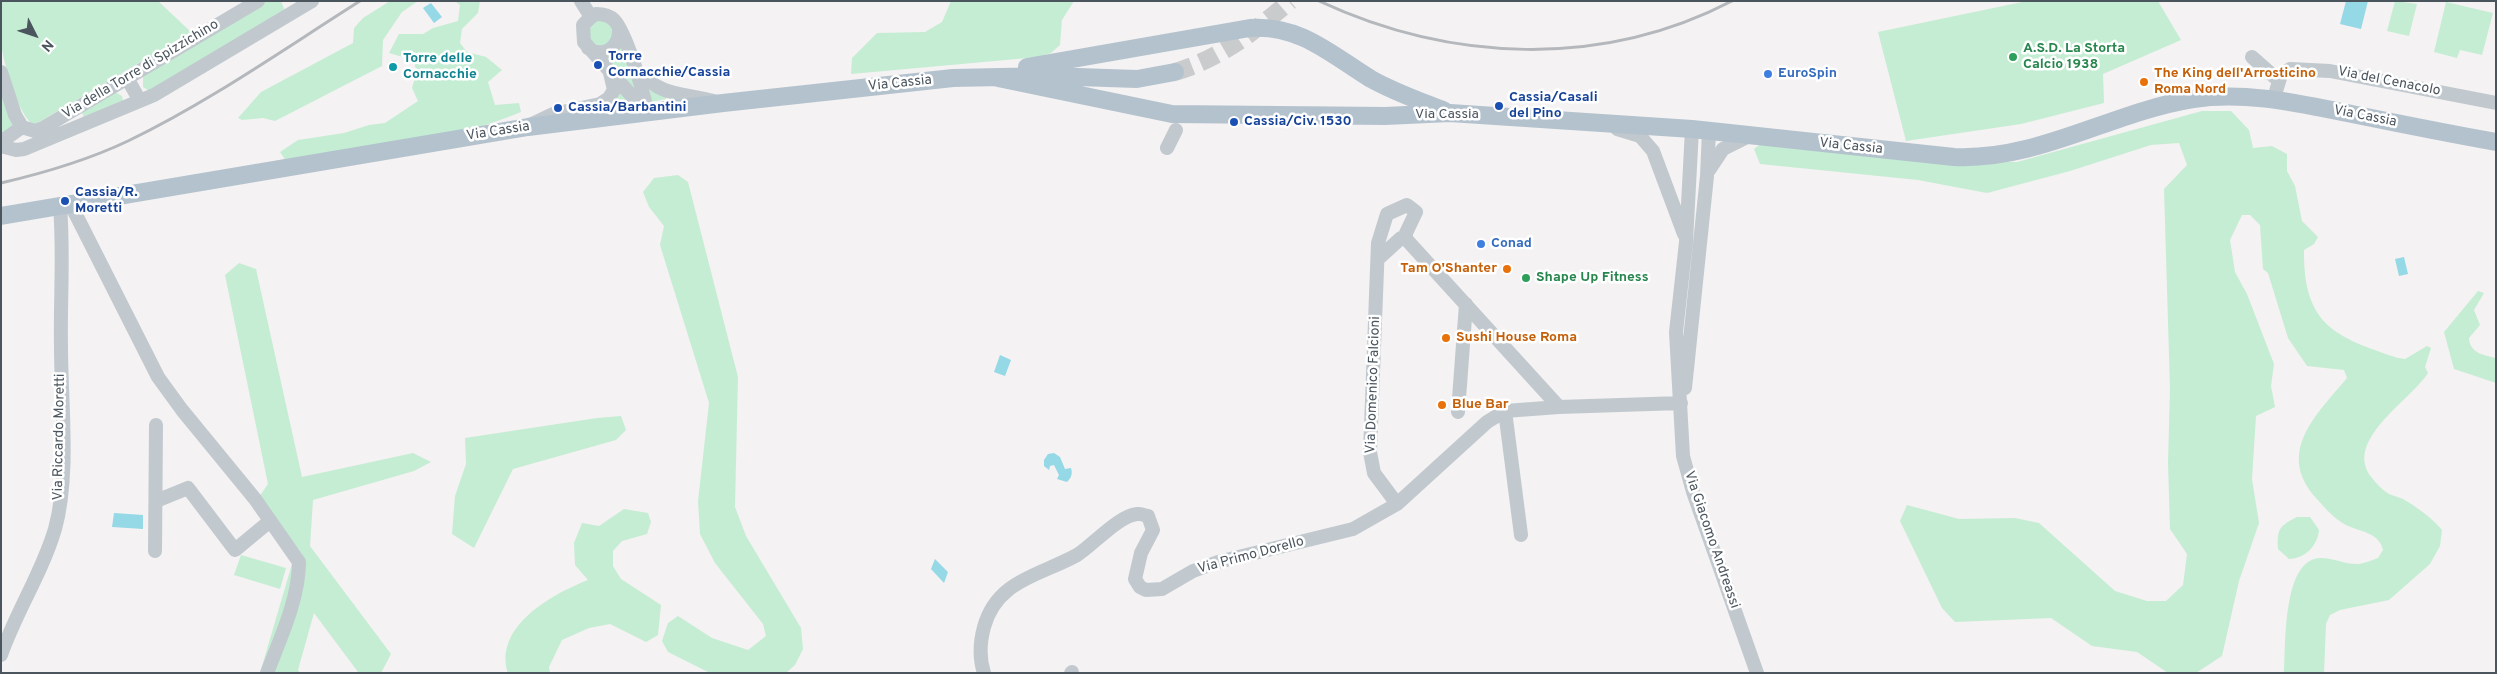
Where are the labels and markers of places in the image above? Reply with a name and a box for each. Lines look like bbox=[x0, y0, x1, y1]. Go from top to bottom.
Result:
place label: A.S.D. La Storta Calcio 1938 bbox=[2023, 41, 2125, 74]
place label: Torre Cornacchie/Cassia bbox=[608, 49, 730, 82]
place label: Torre delle Cornacchie bbox=[403, 51, 477, 84]
marker: A.S.D. La Storta Calcio 1938 bbox=[2007, 51, 2019, 63]
marker: Torre Cornacchie/Cassia bbox=[592, 59, 604, 71]
marker: Torre delle Cornacchie bbox=[387, 61, 399, 73]
place label: EuroSpin bbox=[1778, 66, 1837, 82]
place label: The King dell'Arrosticino Roma Nord bbox=[2154, 66, 2316, 98]
marker: EuroSpin bbox=[1762, 68, 1774, 80]
marker: The King dell'Arrosticino Roma Nord bbox=[2138, 76, 2150, 88]
place label: Cassia/Casali del Pino bbox=[1509, 90, 1598, 122]
place label: Cassia/Barbantini bbox=[568, 100, 686, 116]
marker: Cassia/Casali del Pino bbox=[1493, 100, 1505, 112]
marker: Cassia/Barbantini bbox=[552, 102, 564, 114]
place label: Cassia/Civ. 1530 bbox=[1244, 114, 1352, 130]
marker: Cassia/Civ. 1530 bbox=[1228, 116, 1240, 128]
place label: Cassia/R. Moretti bbox=[75, 185, 138, 218]
marker: Cassia/R. Moretti bbox=[59, 195, 71, 207]
place label: Conad bbox=[1491, 236, 1532, 252]
marker: Conad bbox=[1475, 238, 1487, 250]
place label: Tam O'Shanter bbox=[1400, 261, 1497, 277]
marker: Tam O'Shanter bbox=[1501, 263, 1513, 275]
place label: Shape Up Fitness bbox=[1536, 270, 1649, 286]
marker: Shape Up Fitness bbox=[1520, 272, 1532, 284]
place label: Sushi House Roma bbox=[1456, 330, 1577, 346]
marker: Sushi House Roma bbox=[1440, 332, 1452, 344]
place label: Blue Bar bbox=[1452, 397, 1509, 413]
marker: Blue Bar bbox=[1436, 399, 1448, 411]

